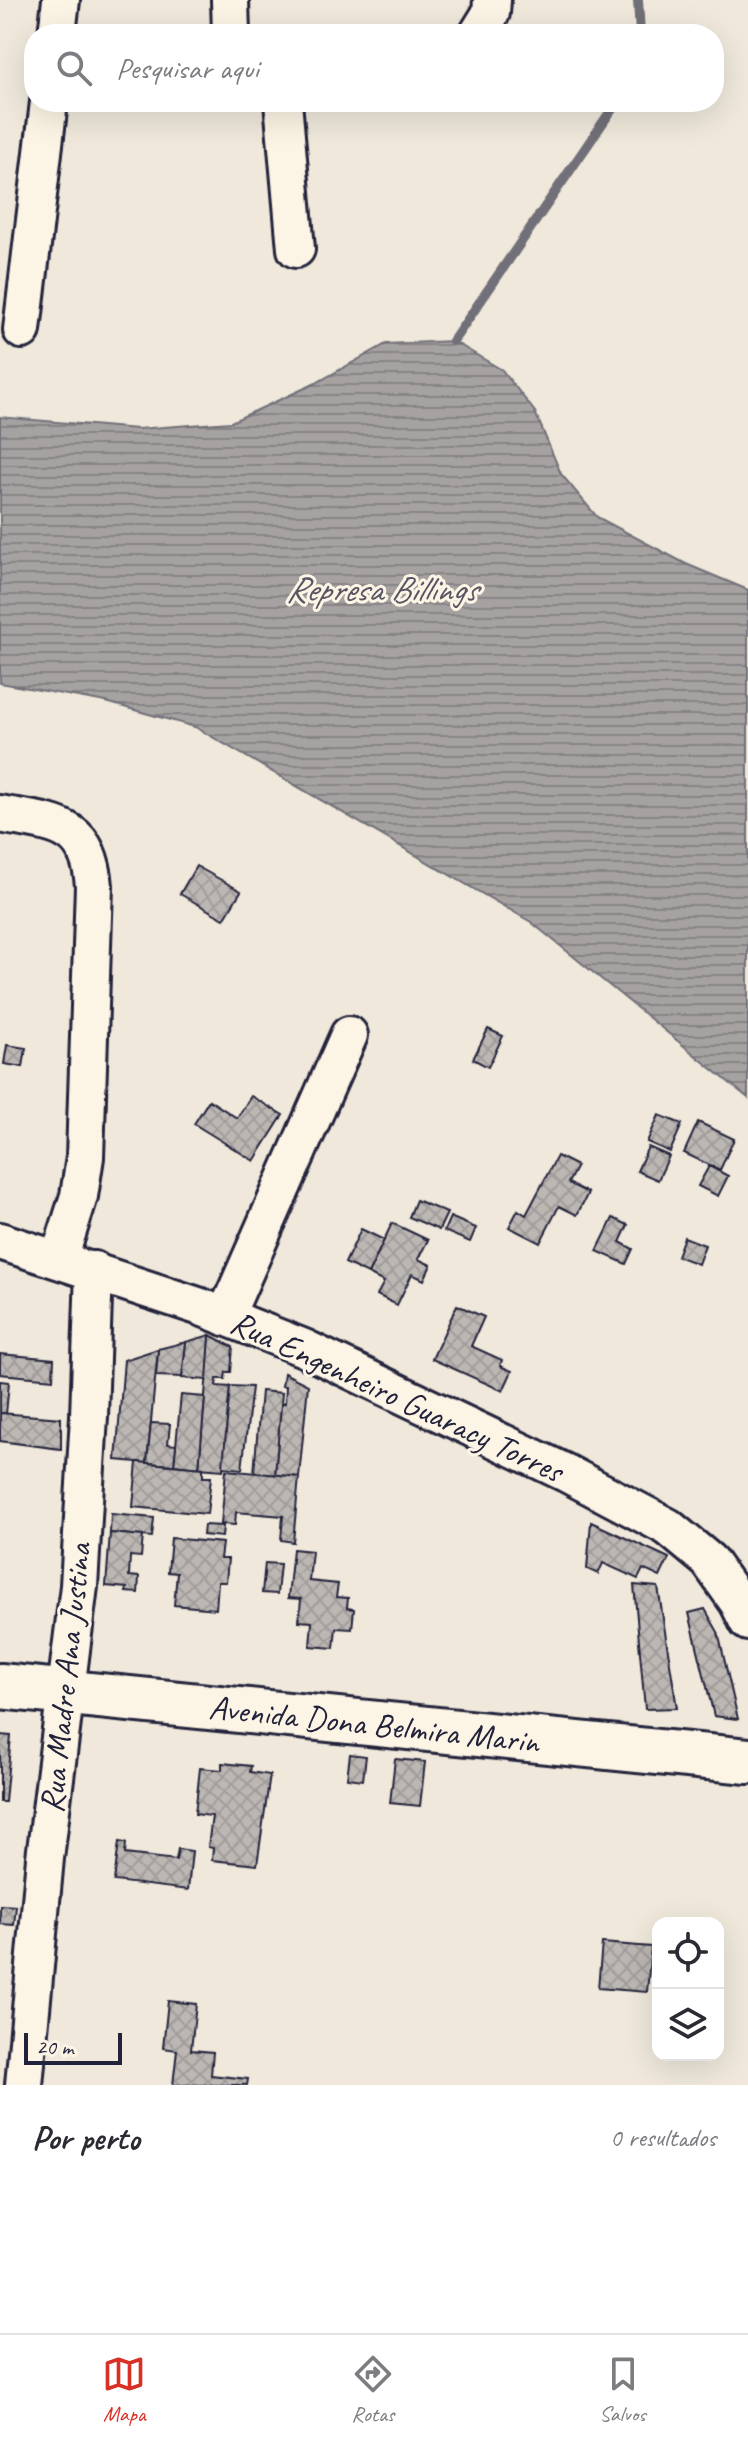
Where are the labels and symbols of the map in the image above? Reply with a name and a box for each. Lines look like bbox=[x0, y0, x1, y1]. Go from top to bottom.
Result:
water label: Represa Billings bbox=[286, 566, 482, 612]
street label: Rua Engenheiro Guaracy Torres bbox=[224, 1300, 572, 1493]
street label: Rua Madre Ana Justina bbox=[29, 1539, 101, 1815]
street label: Avenida Dona Belmira Marin bbox=[207, 1685, 543, 1763]
scale bar bbox=[24, 2029, 122, 2065]

